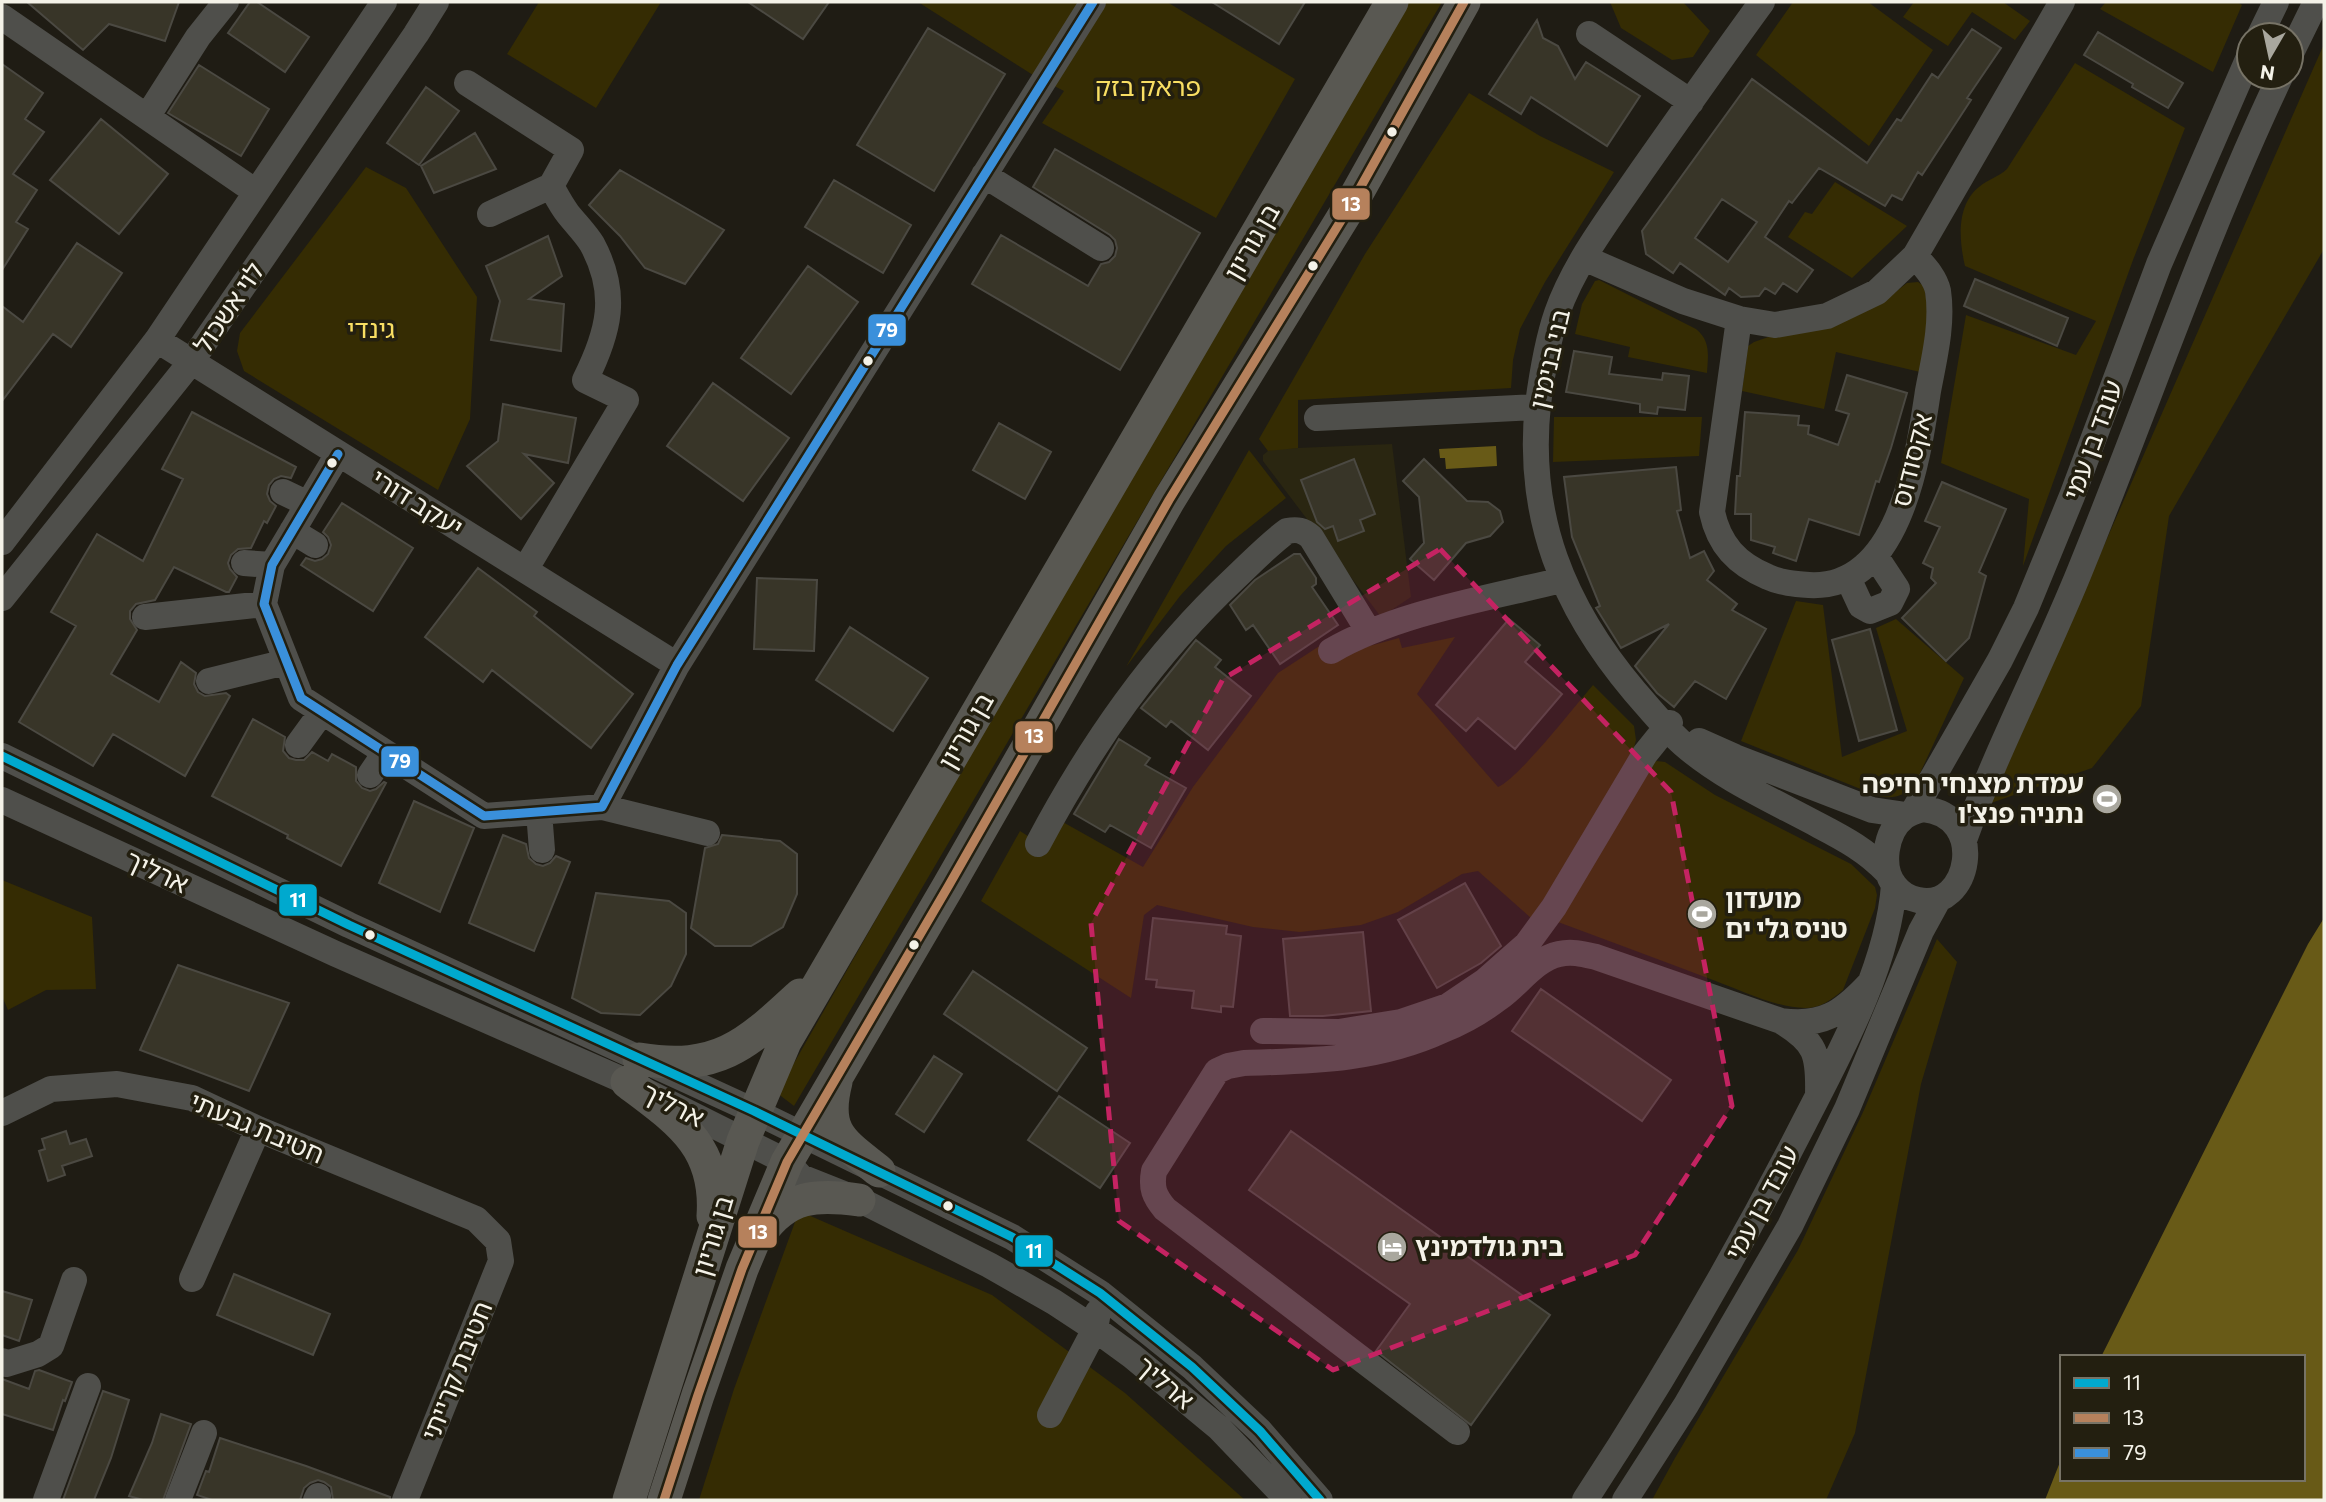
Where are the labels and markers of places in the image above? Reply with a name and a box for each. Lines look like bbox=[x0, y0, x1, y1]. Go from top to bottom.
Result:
unlabelled marker bbox=[1385, 125, 1399, 139]
unlabelled marker bbox=[1306, 259, 1320, 273]
unlabelled marker bbox=[861, 354, 875, 368]
unlabelled marker bbox=[325, 456, 339, 470]
place label: עמדת מצנחי רחיפה נתניה פנצ'ו bbox=[1862, 767, 2084, 828]
sports icon: עמדת מצנחי רחיפה נתניה פנצ'ו bbox=[2090, 782, 2124, 816]
place label: מועדון טניס גלי ים bbox=[1725, 882, 1848, 943]
sports icon: מועדון טניס גלי ים bbox=[1685, 897, 1719, 931]
unlabelled marker bbox=[363, 928, 377, 942]
unlabelled marker bbox=[907, 938, 921, 952]
unlabelled marker bbox=[941, 1199, 955, 1213]
hotel icon: בית גולדמינץ bbox=[1375, 1230, 1409, 1264]
place label: בית גולדמינץ bbox=[1415, 1230, 1564, 1261]

